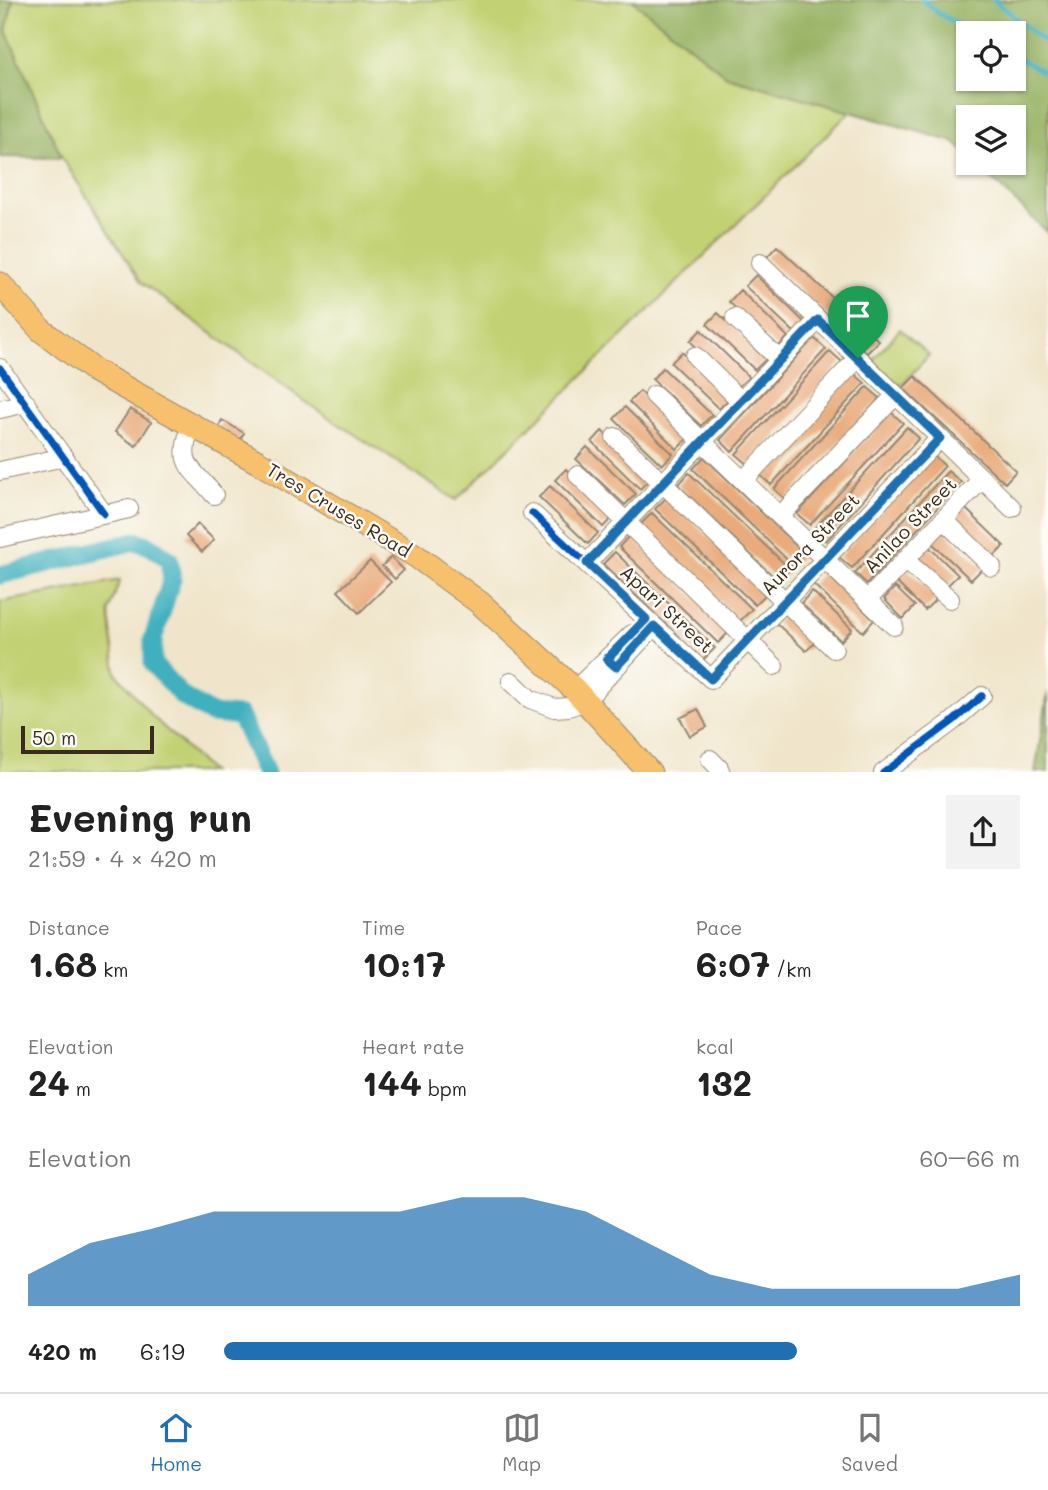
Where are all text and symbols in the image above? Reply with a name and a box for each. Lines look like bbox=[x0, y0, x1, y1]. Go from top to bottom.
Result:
map controls bbox=[956, 21, 1026, 175]
button: locate bbox=[956, 21, 1026, 91]
button: layers bbox=[956, 105, 1026, 175]
pin bbox=[828, 286, 888, 358]
icon: arrive bbox=[839, 297, 877, 335]
street label: Tres Cruses Road bbox=[262, 457, 416, 563]
street label: Anilao Street bbox=[858, 471, 962, 578]
street label: Aurora Street bbox=[755, 487, 865, 600]
street label: Apari Street bbox=[615, 559, 719, 658]
scale bar bbox=[21, 724, 154, 755]
text: 50 m bbox=[32, 725, 76, 750]
text: Evening run bbox=[28, 792, 252, 842]
button: share bbox=[946, 795, 1020, 869]
text: 21:59 · 4 × 420 m bbox=[28, 843, 217, 873]
text: Distance bbox=[28, 915, 110, 940]
text: Time bbox=[362, 915, 405, 940]
text: Pace bbox=[696, 915, 742, 940]
text: 1.68 bbox=[28, 940, 97, 986]
text: 10:17 bbox=[362, 940, 446, 986]
text: 6:07 bbox=[696, 940, 770, 986]
text: km bbox=[97, 957, 128, 982]
text: /km bbox=[770, 957, 812, 982]
text: Elevation bbox=[28, 1034, 113, 1059]
text: Heart rate bbox=[362, 1034, 465, 1059]
text: kcal bbox=[696, 1034, 734, 1059]
text: 24 bbox=[28, 1059, 70, 1105]
text: 144 bbox=[362, 1059, 422, 1105]
text: 132 bbox=[696, 1059, 752, 1105]
text: m bbox=[70, 1076, 91, 1101]
text: bpm bbox=[422, 1076, 467, 1101]
text: Elevation bbox=[28, 1143, 131, 1173]
text: 60–66 m bbox=[920, 1143, 1020, 1173]
text: 420 m bbox=[28, 1336, 97, 1366]
text: 6:19 bbox=[140, 1336, 185, 1366]
tab: Home bbox=[150, 1409, 202, 1476]
tab: Map bbox=[502, 1409, 541, 1476]
tab: Saved bbox=[841, 1409, 898, 1476]

